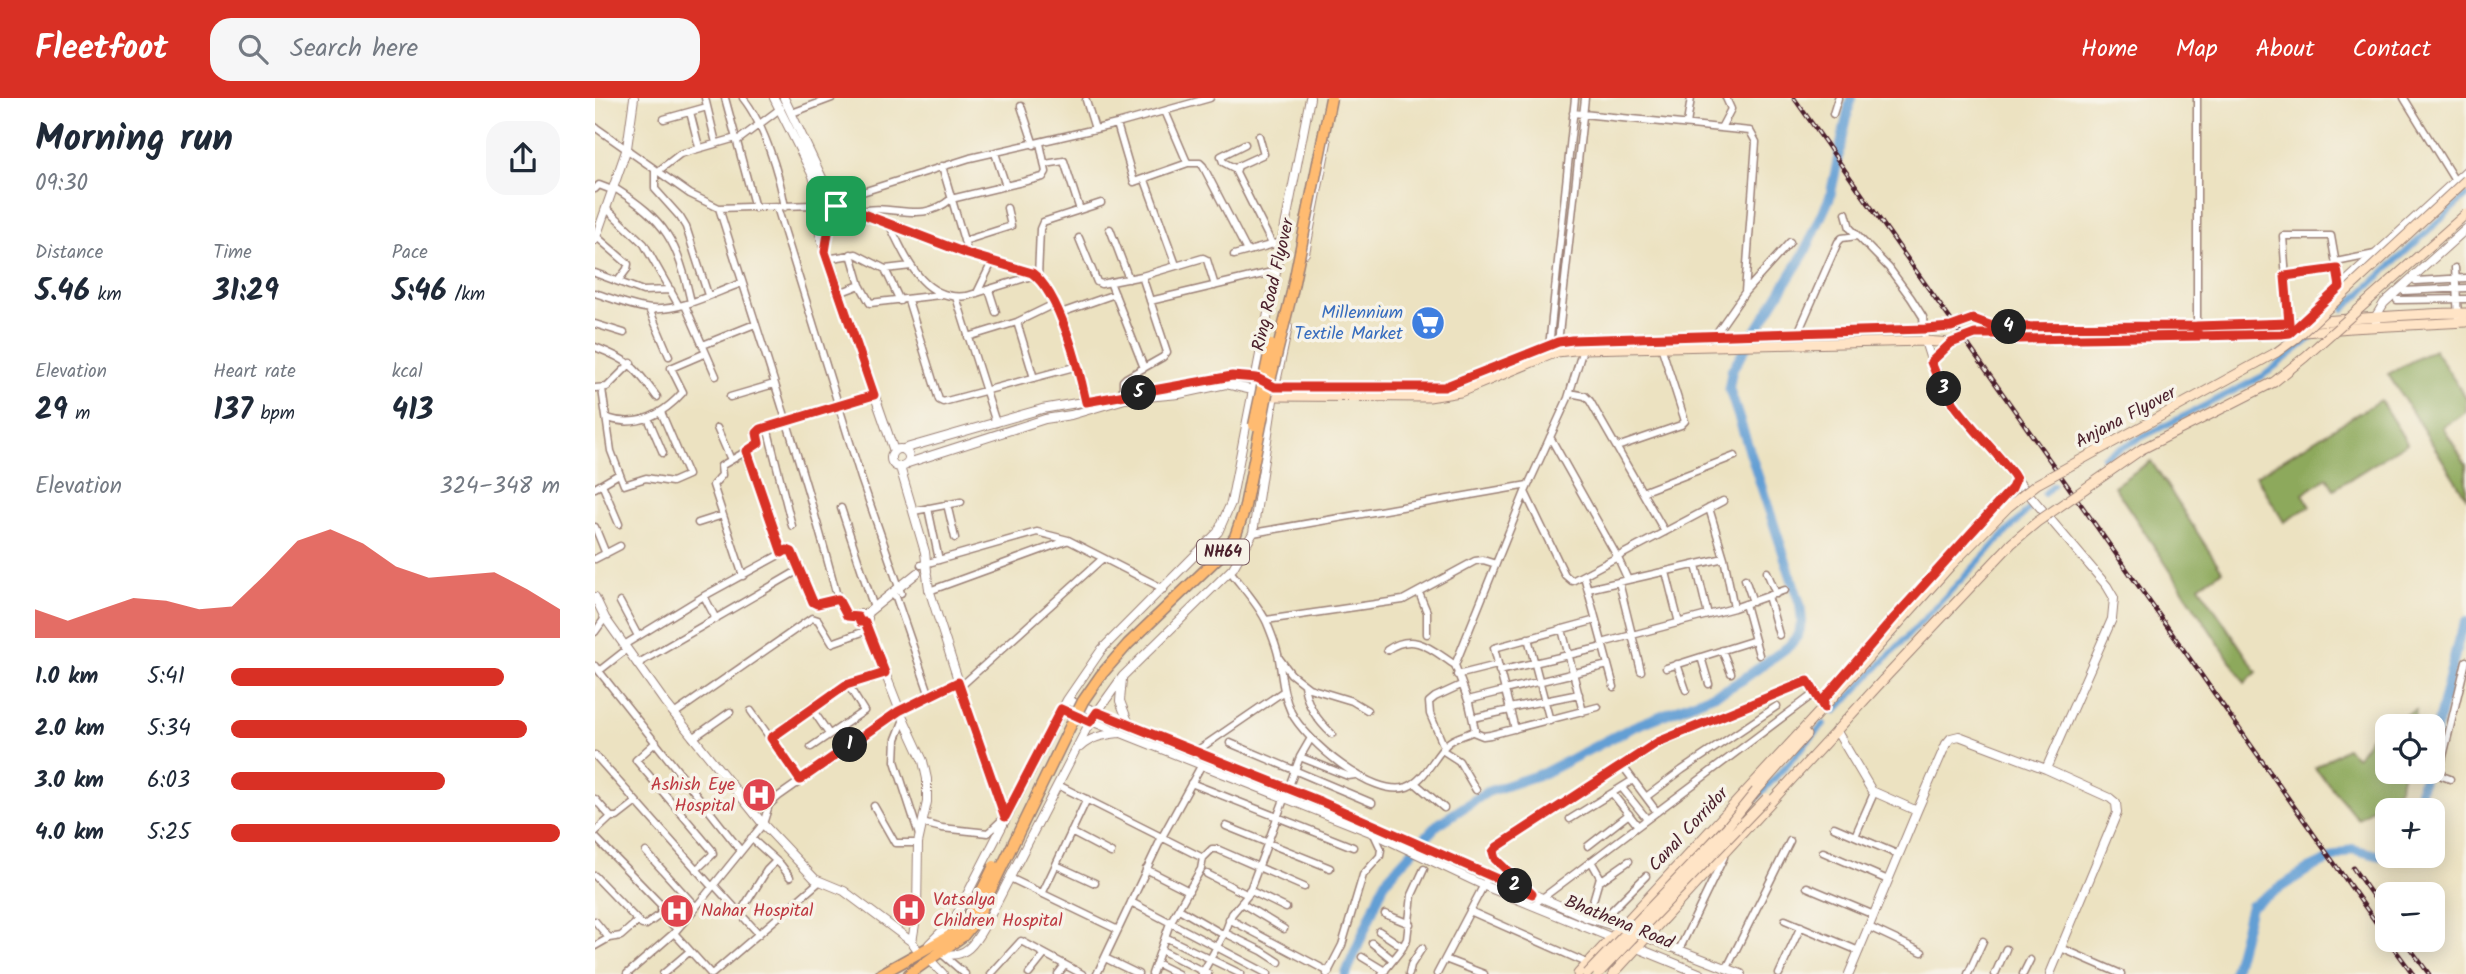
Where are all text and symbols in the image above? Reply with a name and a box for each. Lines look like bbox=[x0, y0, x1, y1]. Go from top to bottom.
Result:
search box bbox=[210, 18, 700, 81]
text: Fleetfoot bbox=[35, 23, 168, 76]
text: Search here bbox=[290, 28, 418, 70]
icon: search bbox=[234, 30, 272, 68]
text: Home bbox=[2081, 30, 2138, 69]
text: Map bbox=[2176, 30, 2218, 69]
text: About bbox=[2256, 30, 2314, 69]
text: Contact bbox=[2352, 30, 2431, 69]
text: Morning run bbox=[35, 110, 233, 170]
button: share bbox=[486, 121, 560, 195]
text: 09:30 bbox=[35, 166, 88, 202]
pin bbox=[806, 176, 866, 236]
icon: arrive bbox=[817, 187, 855, 225]
street label: Ring Road Flyover bbox=[1245, 215, 1304, 354]
text: Distance bbox=[35, 238, 103, 268]
text: Time bbox=[213, 238, 252, 268]
text: Pace bbox=[392, 238, 428, 268]
text: 5.46 bbox=[35, 268, 90, 316]
text: 31:29 bbox=[213, 268, 279, 316]
text: 5:46 bbox=[392, 268, 447, 316]
text: km bbox=[90, 280, 122, 310]
text: /km bbox=[447, 280, 485, 310]
place label: Millennium Textile Market bbox=[1294, 299, 1404, 349]
supermarket icon: Millennium Textile Market bbox=[1409, 304, 1447, 342]
pin: 4 bbox=[1991, 310, 2027, 344]
text: 4 bbox=[2003, 311, 2014, 341]
text: Elevation bbox=[35, 357, 107, 387]
text: Heart rate bbox=[213, 357, 296, 387]
text: kcal bbox=[392, 357, 423, 387]
pin: 3 bbox=[1927, 372, 1961, 406]
text: 3 bbox=[1938, 373, 1949, 403]
pin: 5 bbox=[1121, 376, 1157, 410]
text: 5 bbox=[1134, 377, 1143, 407]
street label: Anjana Flyover bbox=[2070, 379, 2183, 457]
text: 29 bbox=[35, 387, 68, 435]
text: 137 bbox=[213, 387, 253, 435]
text: 413 bbox=[392, 387, 433, 435]
text: m bbox=[68, 399, 90, 429]
text: bpm bbox=[253, 399, 295, 429]
text: Elevation bbox=[35, 469, 122, 505]
text: 324–348 m bbox=[440, 469, 560, 505]
road number: NH64 bbox=[1197, 540, 1249, 565]
text: 1.0 km bbox=[35, 659, 98, 695]
text: 5:41 bbox=[147, 659, 185, 695]
text: 2.0 km bbox=[35, 711, 105, 747]
text: 5:34 bbox=[147, 711, 191, 747]
map controls bbox=[2375, 714, 2445, 952]
button: locate bbox=[2375, 714, 2445, 784]
pin: 1 bbox=[833, 728, 867, 762]
text: 1 bbox=[847, 729, 852, 759]
text: 3.0 km bbox=[35, 763, 104, 799]
text: 6:03 bbox=[147, 763, 190, 799]
place label: Ashish Eye Hospital bbox=[651, 771, 736, 821]
hospital icon: Ashish Eye Hospital bbox=[740, 776, 778, 814]
street label: Canal Corridor bbox=[1642, 780, 1737, 879]
button: + bbox=[2375, 798, 2445, 868]
text: 4.0 km bbox=[35, 815, 104, 851]
text: 5:25 bbox=[147, 815, 191, 851]
pin: 2 bbox=[1497, 868, 1532, 904]
text: 2 bbox=[1509, 870, 1520, 900]
button: − bbox=[2375, 882, 2445, 952]
place label: Vatsalya Children Hospital bbox=[933, 886, 1063, 936]
street label: Bhathena Road bbox=[1560, 888, 1679, 958]
hospital icon: Vatsalya Children Hospital bbox=[890, 891, 928, 929]
hospital icon: Nahar Hospital bbox=[658, 892, 696, 930]
place label: Nahar Hospital bbox=[701, 897, 814, 926]

